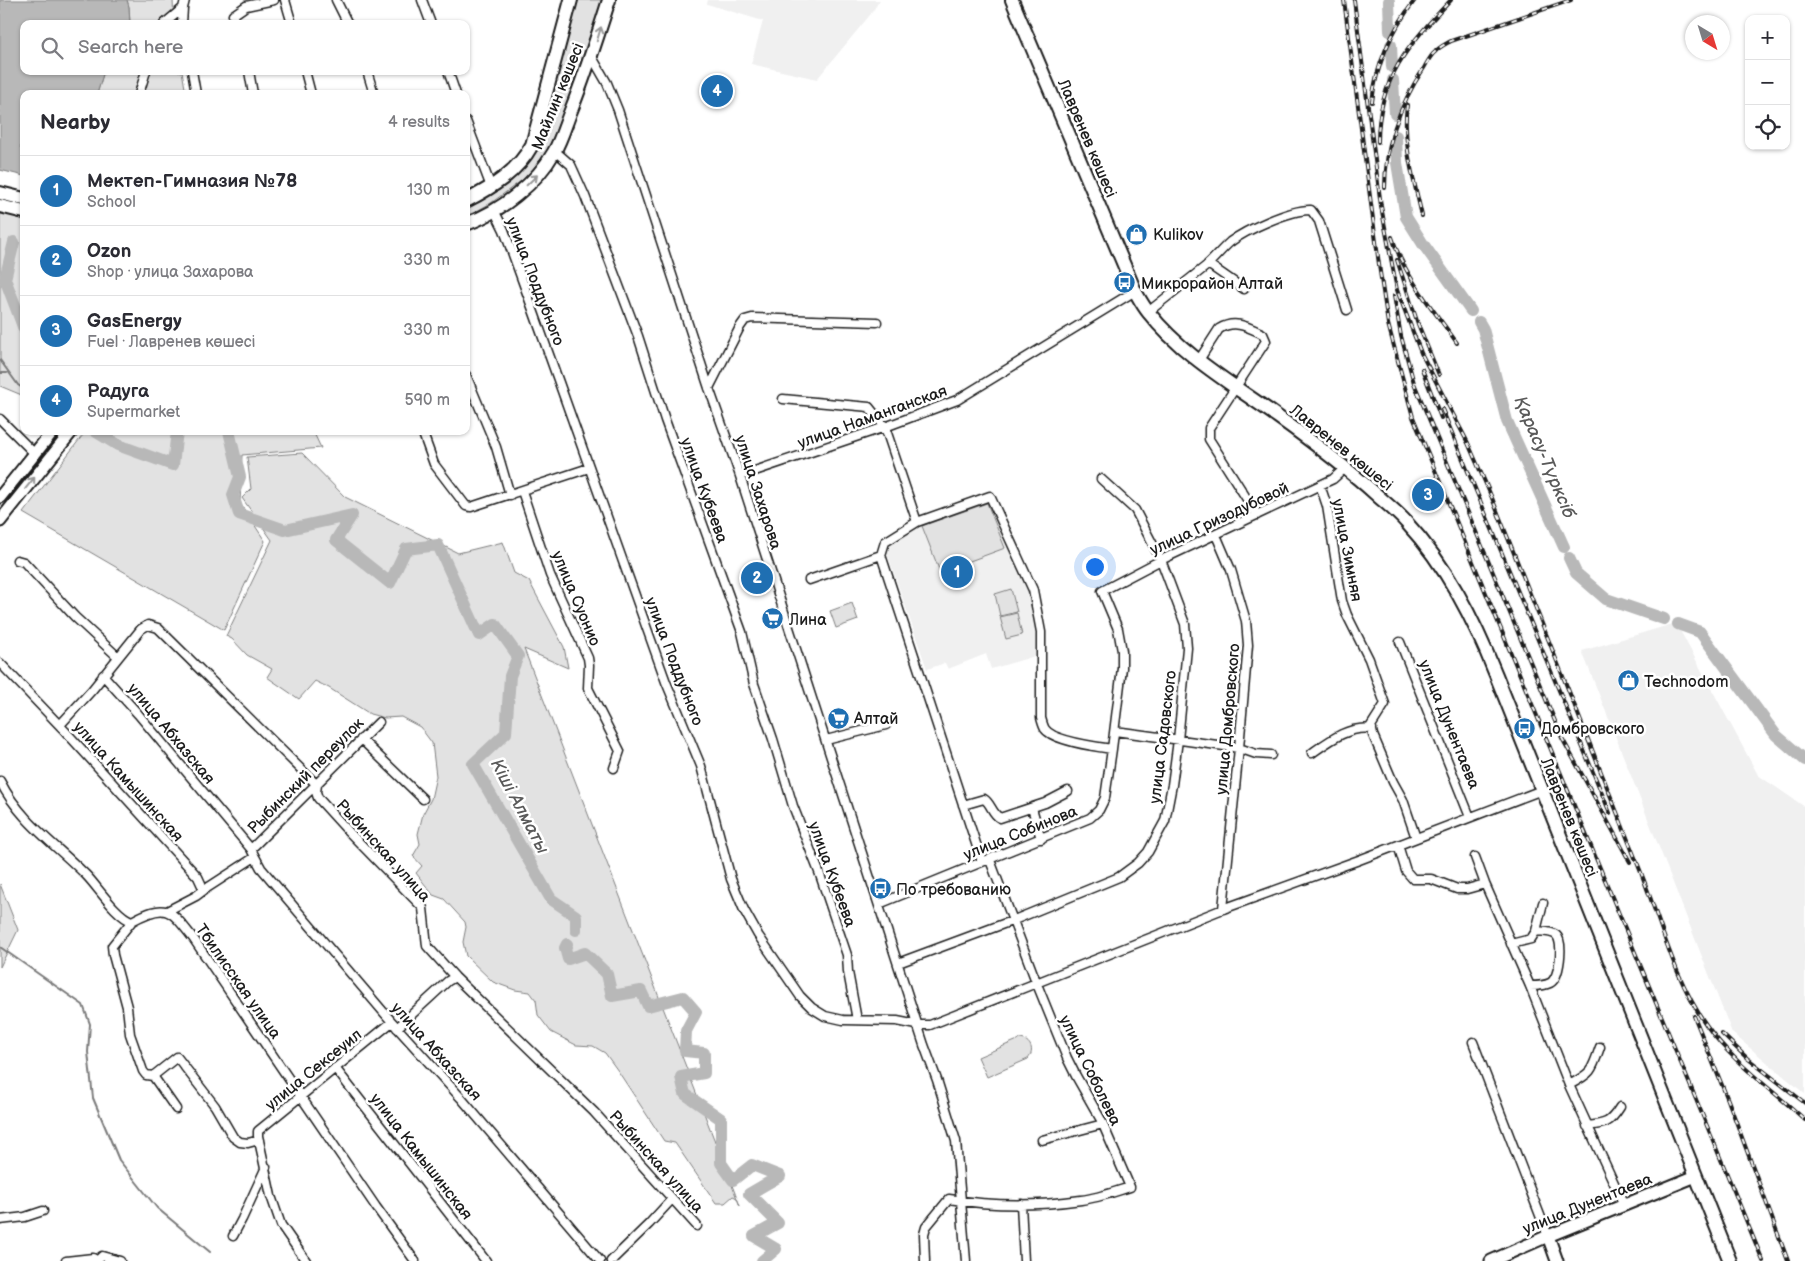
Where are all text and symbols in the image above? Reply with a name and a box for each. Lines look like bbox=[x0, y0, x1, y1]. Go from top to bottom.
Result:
north arrow bbox=[1685, 15, 1730, 60]
map controls bbox=[1745, 15, 1790, 150]
button: + bbox=[1745, 15, 1790, 60]
search box bbox=[20, 20, 470, 75]
one-way arrow bbox=[594, 26, 604, 42]
icon: search bbox=[38, 34, 66, 62]
text: Search here bbox=[78, 36, 183, 59]
street label: Майлин көшесі bbox=[528, 40, 588, 153]
button: − bbox=[1745, 60, 1790, 105]
pin: 4 bbox=[701, 72, 733, 110]
street label: Лавренев көшесі bbox=[1053, 76, 1120, 201]
button: locate bbox=[1745, 105, 1790, 150]
text: Nearby bbox=[40, 110, 110, 135]
text: 4 results bbox=[388, 113, 450, 132]
text: Мектеп-Гимназия №78 bbox=[87, 170, 297, 193]
one-way arrow bbox=[526, 174, 538, 186]
text: 1 bbox=[53, 181, 59, 200]
text: 130 m bbox=[407, 181, 450, 200]
text: School bbox=[87, 193, 136, 212]
street label: улица Поддубного bbox=[501, 215, 568, 348]
shop icon: Kulikov bbox=[1125, 222, 1149, 246]
place label: Kulikov bbox=[1153, 226, 1204, 245]
text: Ozon bbox=[87, 240, 131, 263]
text: 2 bbox=[51, 251, 61, 270]
text: 330 m bbox=[403, 251, 450, 270]
text: Shop · улица Захарова bbox=[87, 263, 253, 282]
bus stop icon: Микрорайон Алтай bbox=[1113, 271, 1137, 295]
place label: Микрорайон Алтай bbox=[1141, 275, 1283, 294]
text: GasEnergy bbox=[87, 310, 182, 333]
text: 3 bbox=[51, 321, 61, 340]
text: 330 m bbox=[403, 321, 450, 340]
text: Fuel · Лавренев көшесі bbox=[87, 333, 256, 352]
text: Радуга bbox=[87, 380, 149, 403]
street label: улица Наманганская bbox=[795, 381, 950, 453]
text: 4 bbox=[51, 391, 61, 410]
text: 590 m bbox=[405, 391, 450, 410]
water label: Қарасу-Түрксіб bbox=[1509, 393, 1580, 522]
street label: Лавренев көшесі bbox=[1285, 400, 1396, 495]
text: Supermarket bbox=[87, 403, 180, 422]
street label: улица Захарова bbox=[730, 433, 785, 553]
street label: улица Кубеева bbox=[676, 435, 732, 546]
pin: 3 bbox=[1412, 476, 1444, 514]
one-way arrow bbox=[25, 477, 36, 490]
street label: улица Гризодубовой bbox=[1147, 479, 1292, 560]
street label: улица Зимняя bbox=[1327, 497, 1366, 603]
street label: улица Суонио bbox=[547, 548, 604, 649]
pin: 1 bbox=[941, 553, 973, 591]
your location bbox=[1082, 554, 1108, 580]
pin: 2 bbox=[741, 559, 773, 597]
street label: улица Поддубного bbox=[640, 595, 707, 728]
supermarket icon: Лина bbox=[761, 607, 785, 631]
place label: Лина bbox=[788, 611, 827, 630]
street label: улица Домбровского bbox=[1212, 643, 1245, 796]
street label: улица Дунентаева bbox=[1414, 657, 1483, 792]
shop icon: Technodom bbox=[1616, 669, 1640, 693]
street label: улица Садовского bbox=[1146, 670, 1181, 805]
place label: Technodom bbox=[1644, 673, 1728, 692]
street label: улица Абхазская bbox=[123, 680, 219, 788]
supermarket icon: Алтай bbox=[826, 706, 850, 730]
place label: Алтай bbox=[853, 710, 899, 729]
street label: Рыбинский переулок bbox=[244, 714, 368, 838]
bus stop icon: Домбровского bbox=[1513, 716, 1537, 740]
street label: улица Камышинская bbox=[69, 718, 187, 846]
place label: Домбровского bbox=[1541, 720, 1644, 739]
street label: Лавренев көшесі bbox=[1536, 754, 1601, 880]
water label: Кіші Алматы bbox=[486, 755, 553, 857]
street label: Рыбинская улица bbox=[332, 796, 434, 907]
street label: улица Собинова bbox=[961, 802, 1081, 865]
street label: улица Кубеева bbox=[804, 819, 860, 930]
bus stop icon: По требованию bbox=[868, 877, 892, 901]
place label: По требованию bbox=[896, 881, 1011, 900]
street label: Тбилисская улица bbox=[191, 921, 285, 1043]
street label: улица Абхазская bbox=[387, 999, 485, 1105]
street label: улица Соболева bbox=[1055, 1012, 1125, 1129]
street label: улица Сексеуил bbox=[262, 1025, 366, 1115]
street label: улица Камышинская bbox=[366, 1090, 476, 1224]
street label: Рыбинская улица bbox=[605, 1107, 707, 1218]
street label: улица Дунентаева bbox=[1520, 1170, 1655, 1239]

